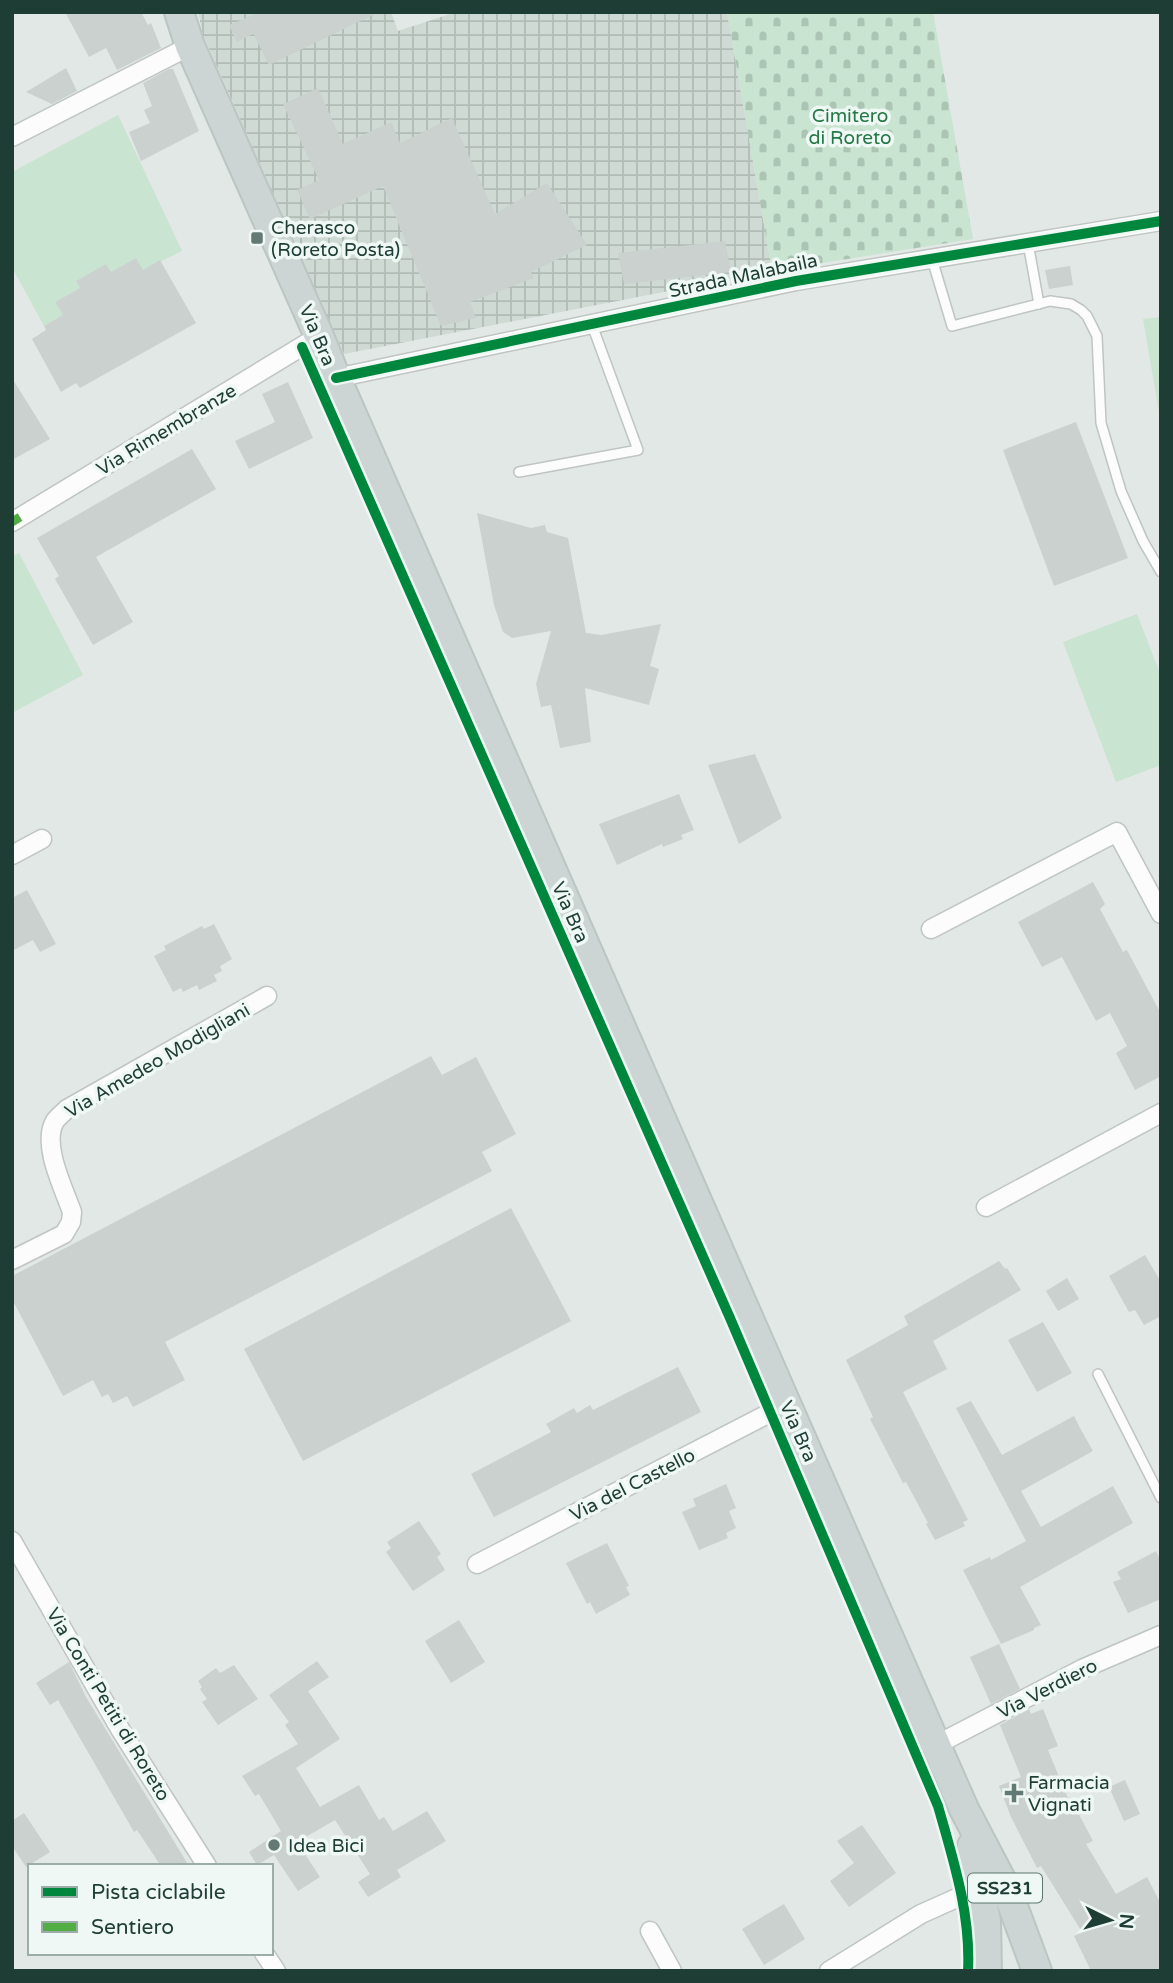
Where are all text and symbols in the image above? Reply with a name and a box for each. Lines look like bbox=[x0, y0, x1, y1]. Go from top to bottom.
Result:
park label: Cimitero di Roreto bbox=[808, 105, 892, 149]
place label: Cherasco (Roreto Posta) bbox=[271, 217, 400, 261]
marker: Cherasco (Roreto Posta) bbox=[249, 230, 265, 246]
street label: Strada Malabaila bbox=[667, 249, 820, 302]
street label: Via Bra bbox=[294, 301, 340, 369]
street label: Via Rimembranze bbox=[93, 379, 240, 480]
street label: Via Bra bbox=[547, 879, 593, 946]
street label: Via Amedeo Modigliani bbox=[61, 999, 254, 1123]
street label: Via Bra bbox=[775, 1398, 821, 1465]
street label: Via del Castello bbox=[566, 1444, 699, 1526]
street label: Via Conti Petiti di Roreto bbox=[42, 1604, 175, 1805]
street label: Via Verdiero bbox=[994, 1654, 1101, 1723]
place label: Farmacia Vignati bbox=[1028, 1772, 1110, 1816]
marker: Farmacia Vignati bbox=[1006, 1785, 1022, 1801]
place label: Idea Bici bbox=[288, 1835, 364, 1857]
marker: Idea Bici bbox=[266, 1837, 282, 1853]
legend bbox=[28, 1864, 273, 1955]
road number: SS231 bbox=[968, 1874, 1042, 1902]
text: Pista ciclabile bbox=[91, 1880, 226, 1905]
north arrow bbox=[1075, 1885, 1145, 1955]
text: N bbox=[1114, 1913, 1138, 1930]
text: Sentiero bbox=[91, 1915, 174, 1940]

